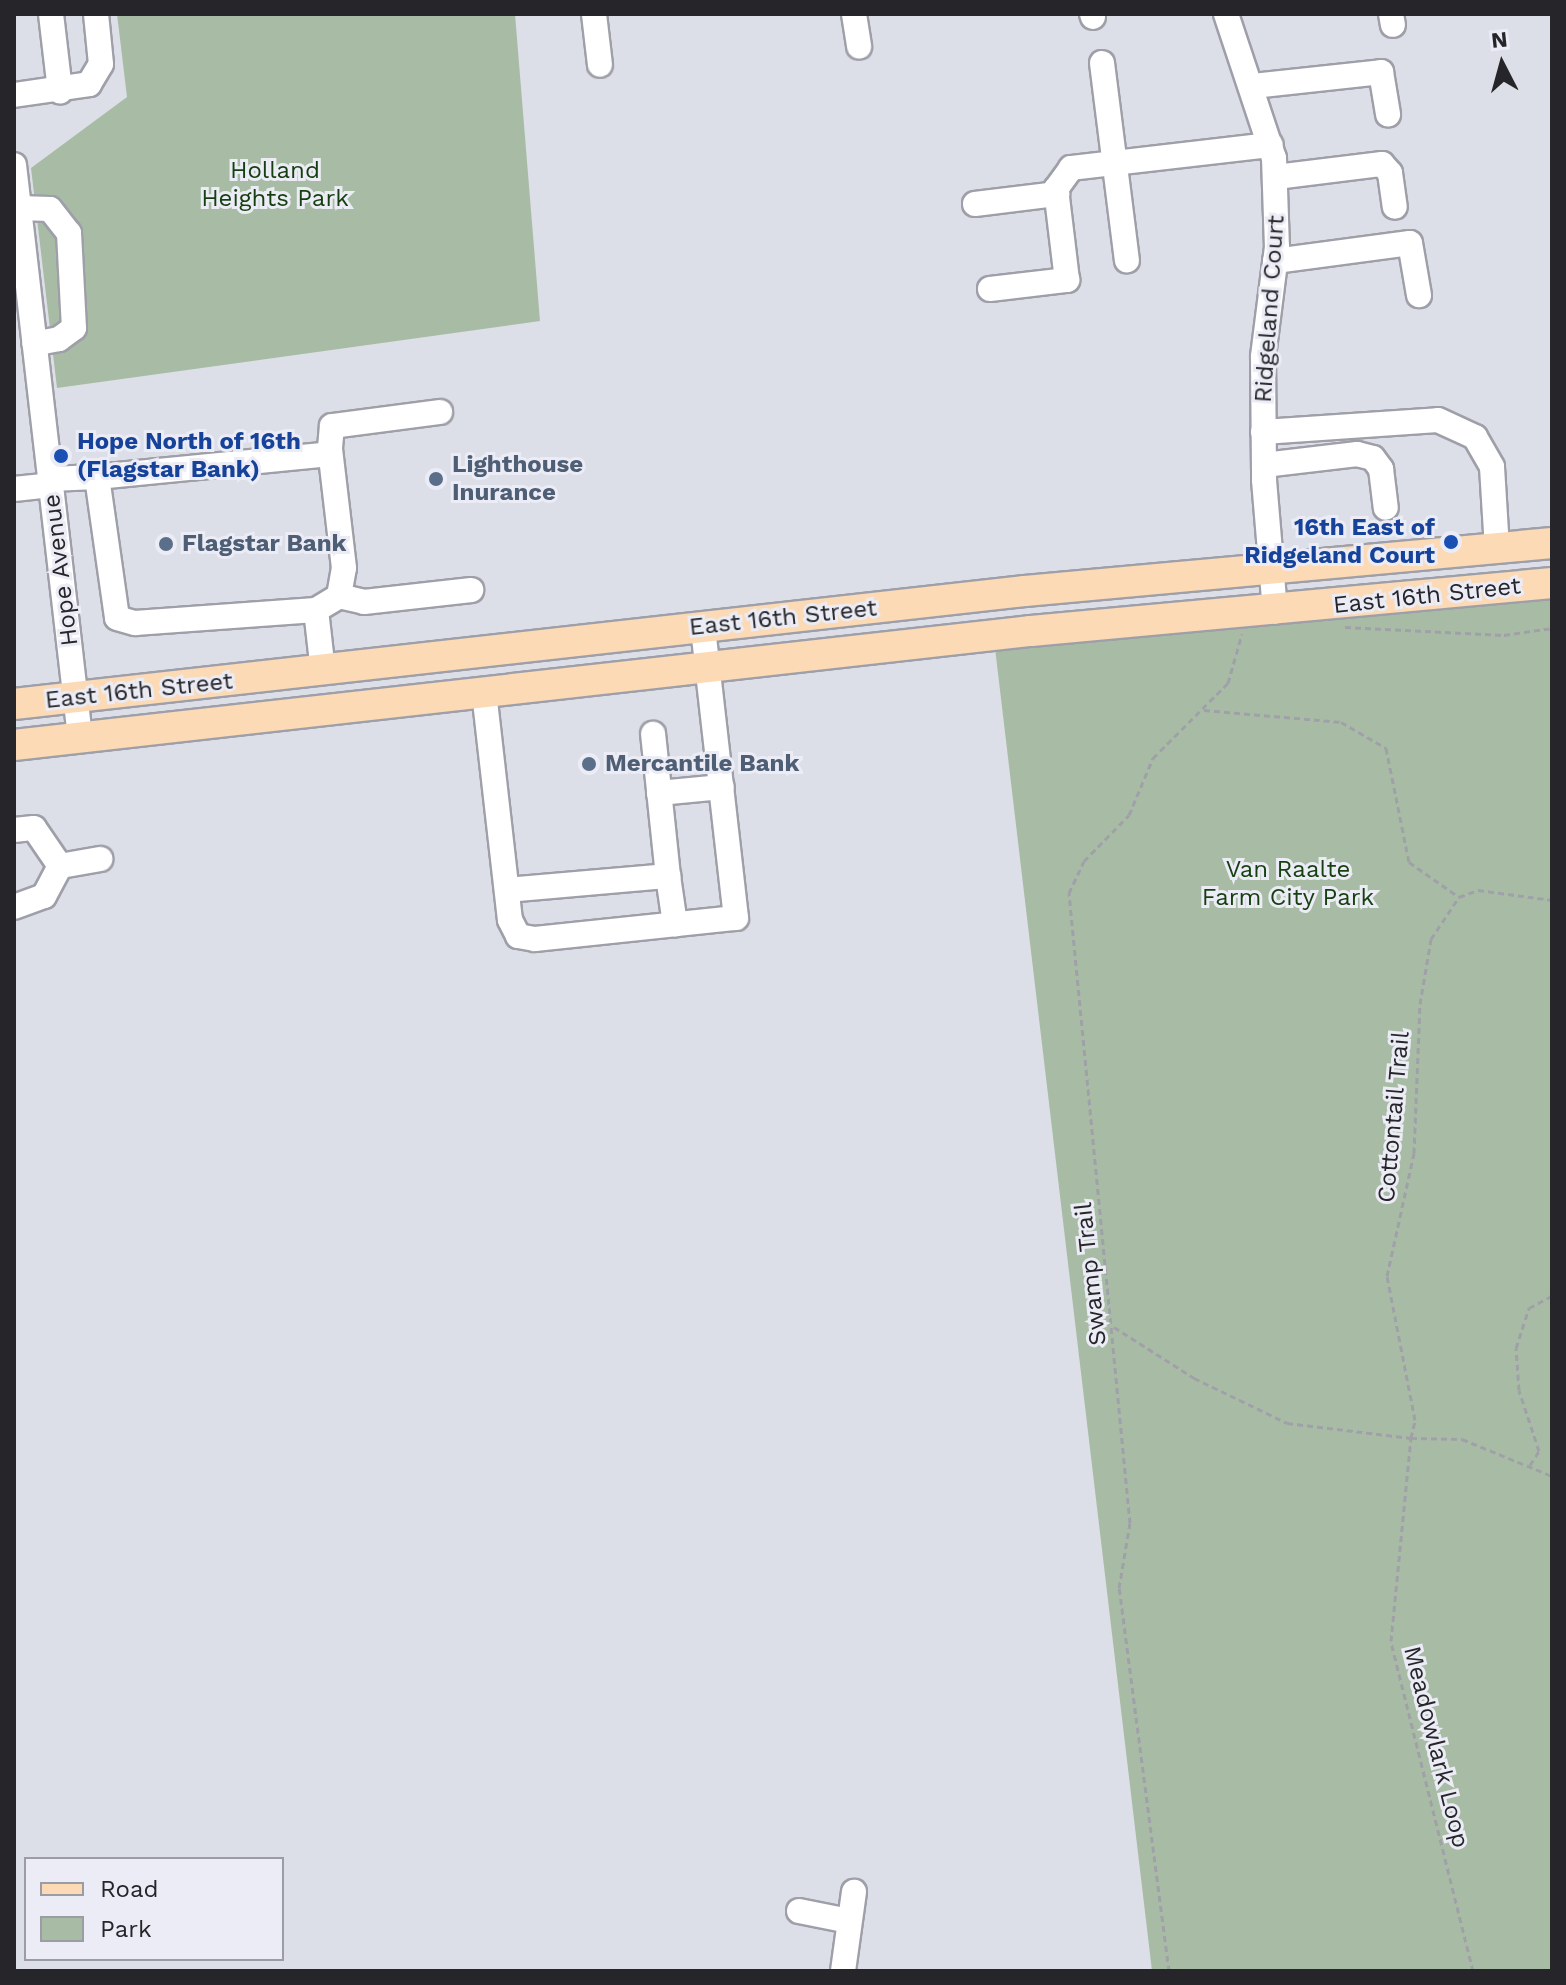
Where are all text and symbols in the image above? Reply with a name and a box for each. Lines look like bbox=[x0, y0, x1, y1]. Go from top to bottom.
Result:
north arrow bbox=[1462, 24, 1542, 104]
text: N bbox=[1490, 26, 1509, 53]
park label: Holland Heights Park bbox=[201, 157, 349, 213]
street label: Ridgeland Court bbox=[1249, 214, 1291, 404]
place label: Hope North of 16th (Flagstar Bank) bbox=[77, 428, 301, 484]
marker: Hope North of 16th (Flagstar Bank) bbox=[52, 447, 70, 465]
place label: Lighthouse Inurance bbox=[452, 451, 583, 507]
marker: Lighthouse Inurance bbox=[427, 470, 445, 488]
street label: Hope Avenue bbox=[37, 492, 85, 648]
place label: 16th East of Ridgeland Court bbox=[1244, 514, 1435, 570]
place label: Flagstar Bank bbox=[182, 530, 347, 558]
marker: 16th East of Ridgeland Court bbox=[1442, 533, 1460, 551]
marker: Flagstar Bank bbox=[157, 535, 175, 553]
street label: East 16th Street bbox=[1331, 572, 1523, 620]
street label: East 16th Street bbox=[687, 594, 879, 642]
street label: East 16th Street bbox=[43, 667, 235, 715]
place label: Mercantile Bank bbox=[605, 750, 799, 778]
marker: Mercantile Bank bbox=[580, 755, 598, 773]
park label: Van Raalte Farm City Park bbox=[1202, 856, 1374, 912]
street label: Cottontail Trail bbox=[1372, 1029, 1416, 1205]
street label: Swamp Trail bbox=[1069, 1201, 1113, 1347]
street label: Meadowlark Loop bbox=[1397, 1643, 1475, 1851]
legend bbox=[24, 1857, 284, 1961]
text: Road bbox=[100, 1875, 159, 1903]
text: Park bbox=[100, 1915, 152, 1943]

